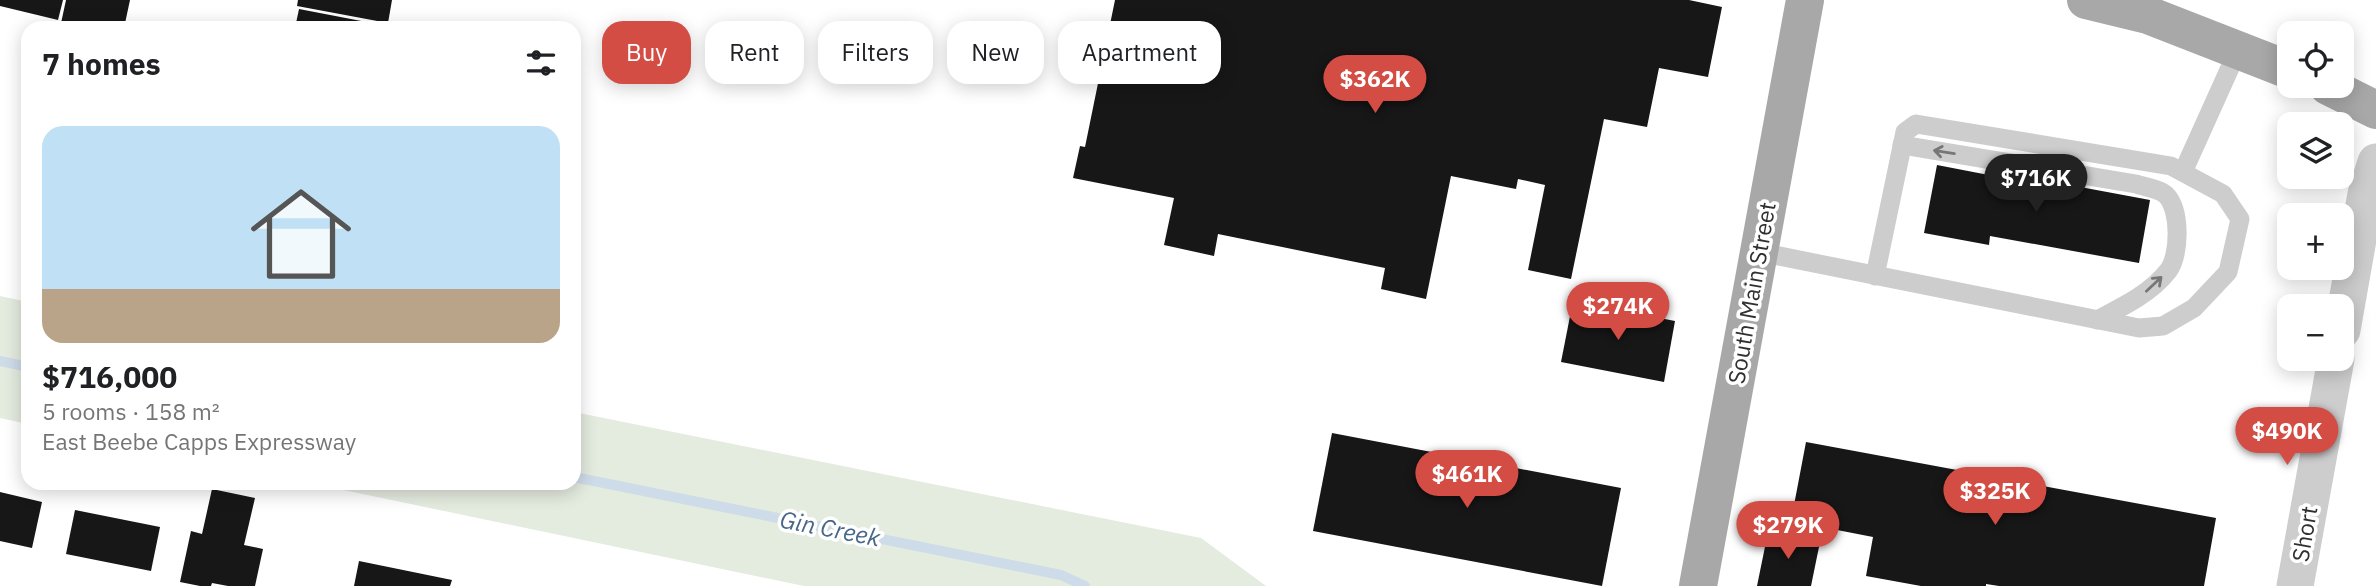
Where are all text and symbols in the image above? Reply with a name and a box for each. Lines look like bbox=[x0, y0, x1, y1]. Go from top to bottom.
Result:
chip: Buy bbox=[602, 21, 691, 84]
chip: Rent bbox=[705, 21, 804, 84]
chip: Filters bbox=[818, 21, 933, 84]
chip: New bbox=[947, 21, 1044, 84]
chip: Apartment bbox=[1058, 21, 1221, 84]
map controls bbox=[2277, 21, 2354, 371]
button: locate bbox=[2277, 21, 2354, 98]
text: 7 homes bbox=[42, 44, 161, 83]
icon: filters bbox=[522, 44, 560, 82]
pin: $362K bbox=[1326, 55, 1424, 115]
text: $362K bbox=[1339, 63, 1411, 93]
button: layers bbox=[2277, 112, 2354, 189]
one-way arrow bbox=[1934, 145, 1956, 158]
pin: $716K bbox=[1987, 154, 2085, 214]
text: $716K bbox=[2000, 162, 2072, 192]
icon: home bbox=[238, 171, 364, 297]
street label: South Main Street bbox=[1720, 200, 1782, 386]
button: + bbox=[2277, 203, 2354, 280]
one-way arrow bbox=[2145, 275, 2162, 292]
pin: $274K bbox=[1569, 282, 1667, 342]
text: $274K bbox=[1582, 290, 1654, 320]
button: − bbox=[2277, 294, 2354, 371]
text: $716,000 bbox=[42, 357, 177, 396]
text: 5 rooms · 158 m² bbox=[42, 396, 220, 426]
pin: $490K bbox=[2238, 407, 2336, 467]
text: $490K bbox=[2251, 415, 2323, 445]
text: East Beebe Capps Expressway bbox=[42, 426, 356, 456]
pin: $461K bbox=[1418, 450, 1516, 510]
text: $461K bbox=[1431, 458, 1503, 488]
pin: $325K bbox=[1946, 468, 2044, 527]
text: $325K bbox=[1959, 475, 2031, 505]
pin: $279K bbox=[1739, 502, 1837, 561]
water label: Gin Creek bbox=[777, 503, 884, 554]
street label: Short bbox=[2284, 504, 2324, 564]
text: $279K bbox=[1752, 509, 1824, 539]

